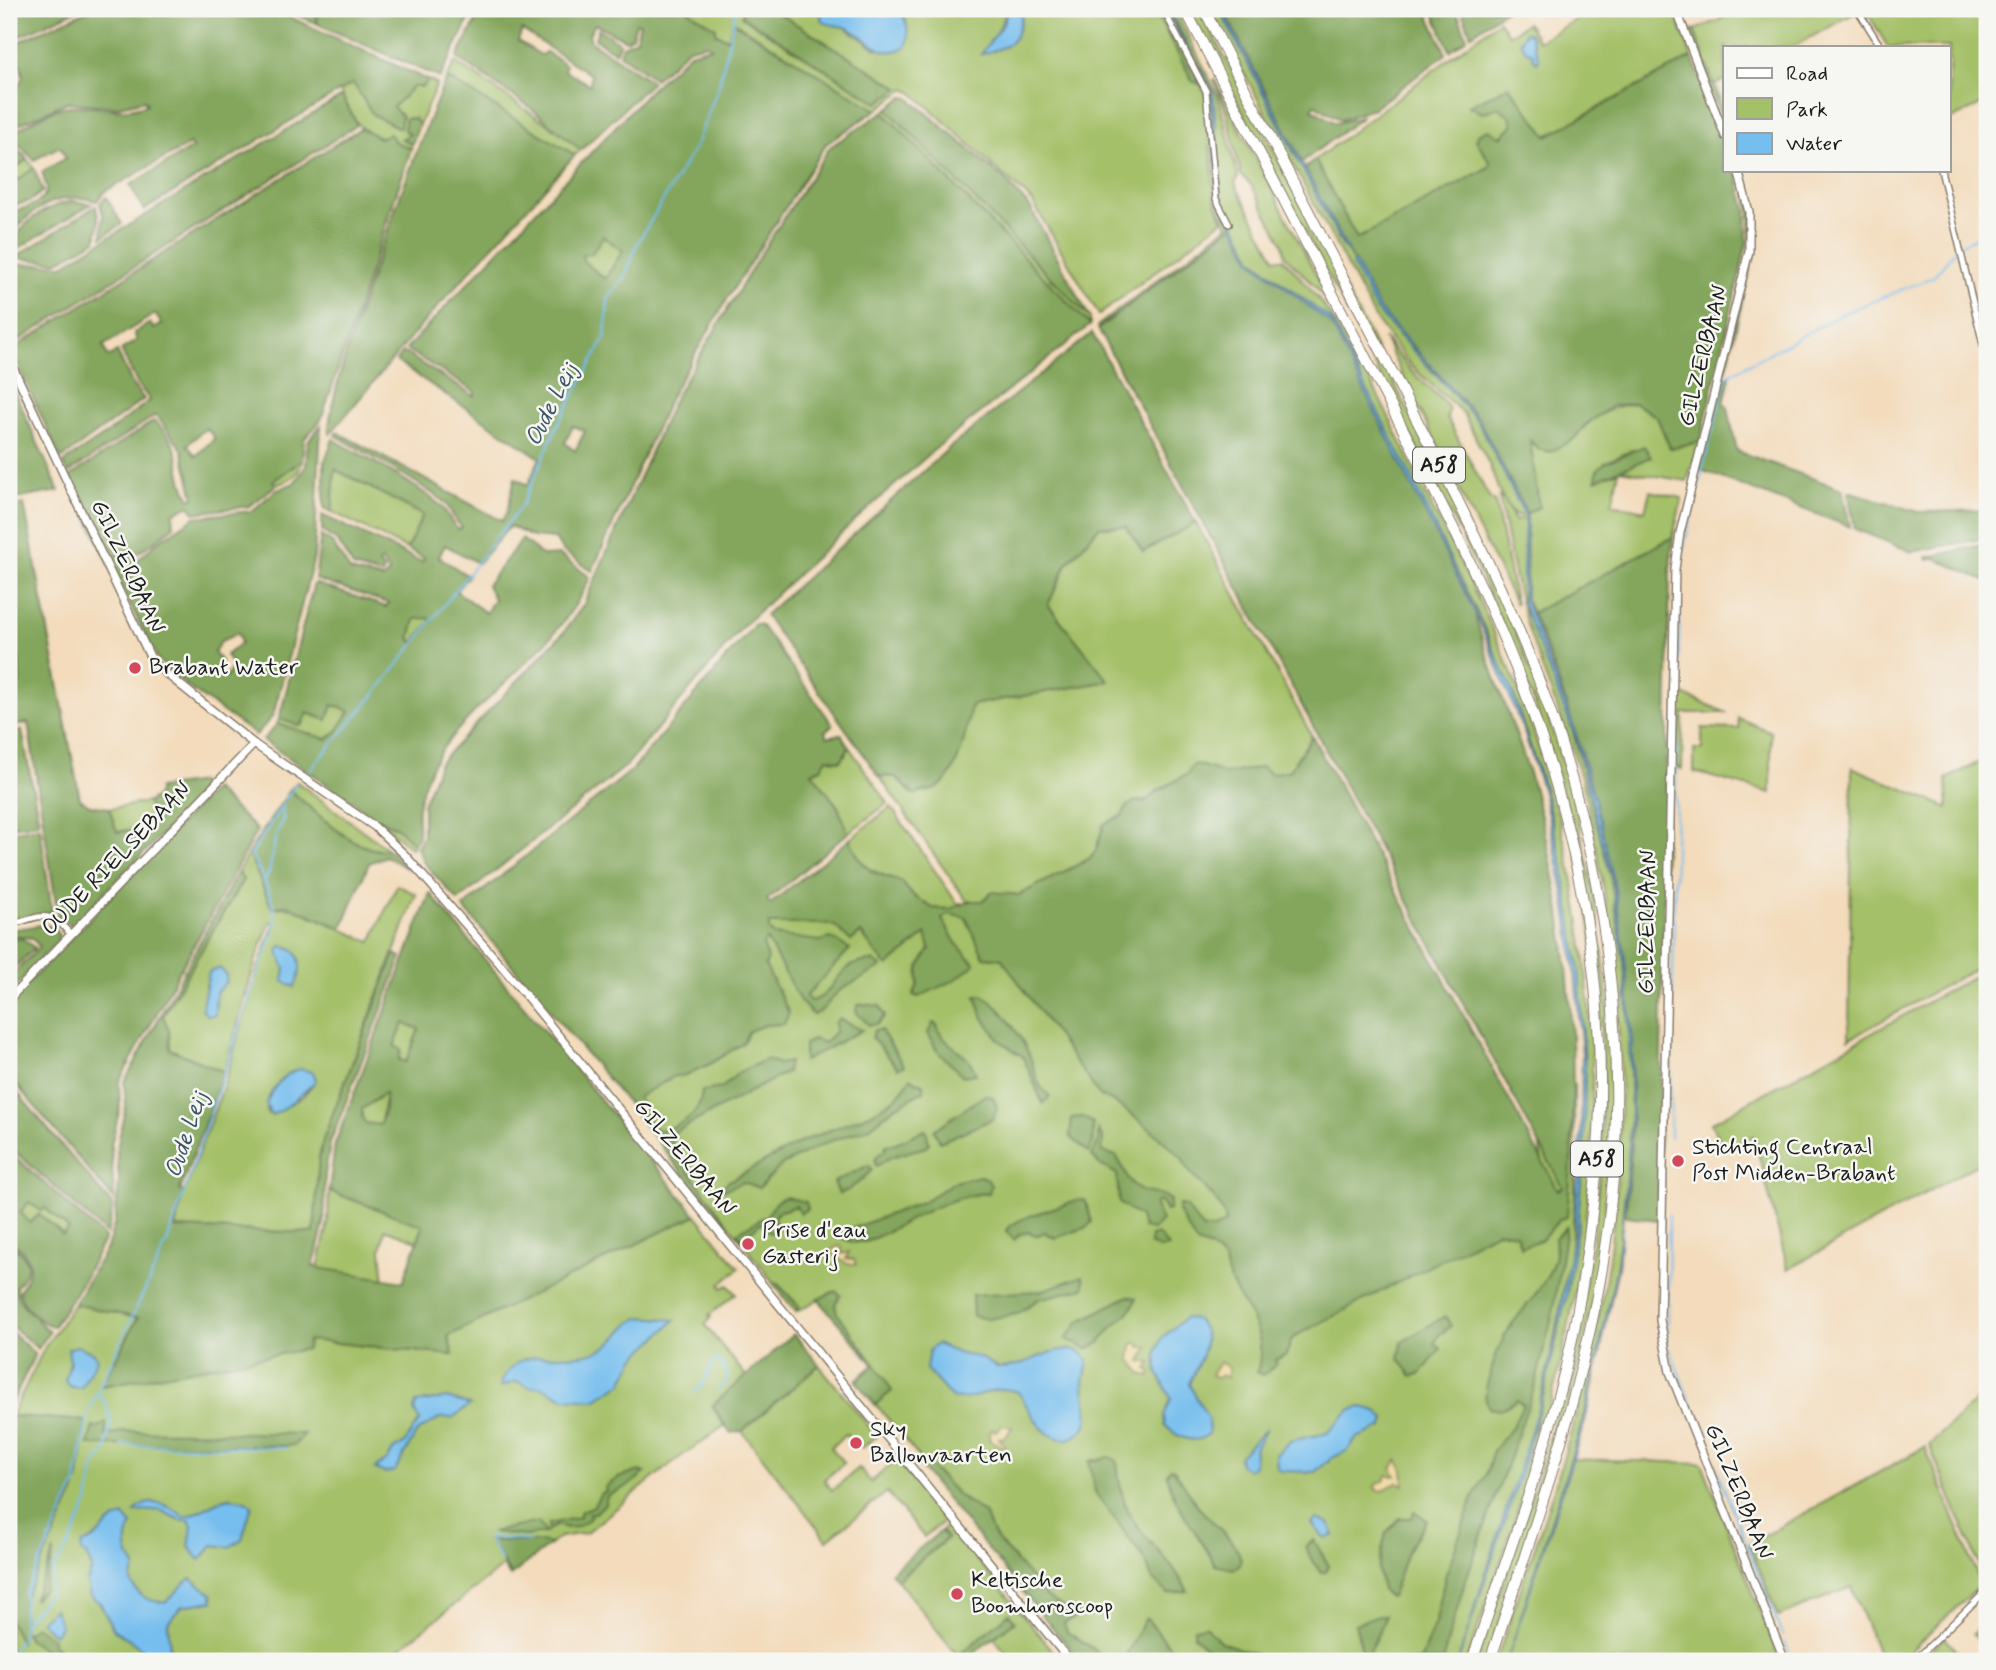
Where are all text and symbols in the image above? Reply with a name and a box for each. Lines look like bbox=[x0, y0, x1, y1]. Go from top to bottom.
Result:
legend bbox=[1723, 46, 1951, 172]
text: Road bbox=[1786, 60, 1828, 88]
text: Park bbox=[1786, 96, 1828, 124]
text: Water bbox=[1786, 130, 1842, 158]
street label: GILZERBAAN bbox=[1672, 282, 1736, 430]
water label: Oude Leij bbox=[518, 357, 587, 452]
road number: A58 bbox=[1413, 448, 1465, 482]
street label: GILZERBAAN bbox=[83, 495, 171, 639]
place label: Brabant Water bbox=[149, 653, 299, 683]
marker: Brabant Water bbox=[127, 660, 143, 676]
street label: OUDE RIELSEBAAN bbox=[35, 775, 199, 943]
street label: GILZERBAAN bbox=[1632, 849, 1664, 995]
water label: Oude Leij bbox=[158, 1086, 217, 1182]
street label: GILZERBAAN bbox=[626, 1093, 742, 1223]
place label: Stichting Centraal Post Midden-Brabant bbox=[1692, 1133, 1896, 1189]
road number: A58 bbox=[1571, 1142, 1623, 1176]
marker: Stichting Centraal Post Midden-Brabant bbox=[1670, 1153, 1686, 1169]
place label: Prise d'eau Gasterij bbox=[762, 1216, 867, 1272]
marker: Prise d'eau Gasterij bbox=[740, 1236, 756, 1252]
place label: Sky Ballonvaarten bbox=[870, 1415, 1012, 1471]
street label: GILZERBAAN bbox=[1697, 1419, 1779, 1565]
marker: Sky Ballonvaarten bbox=[848, 1435, 864, 1451]
place label: Keltische Boomhoroscoop bbox=[971, 1566, 1113, 1622]
marker: Keltische Boomhoroscoop bbox=[949, 1586, 965, 1602]

